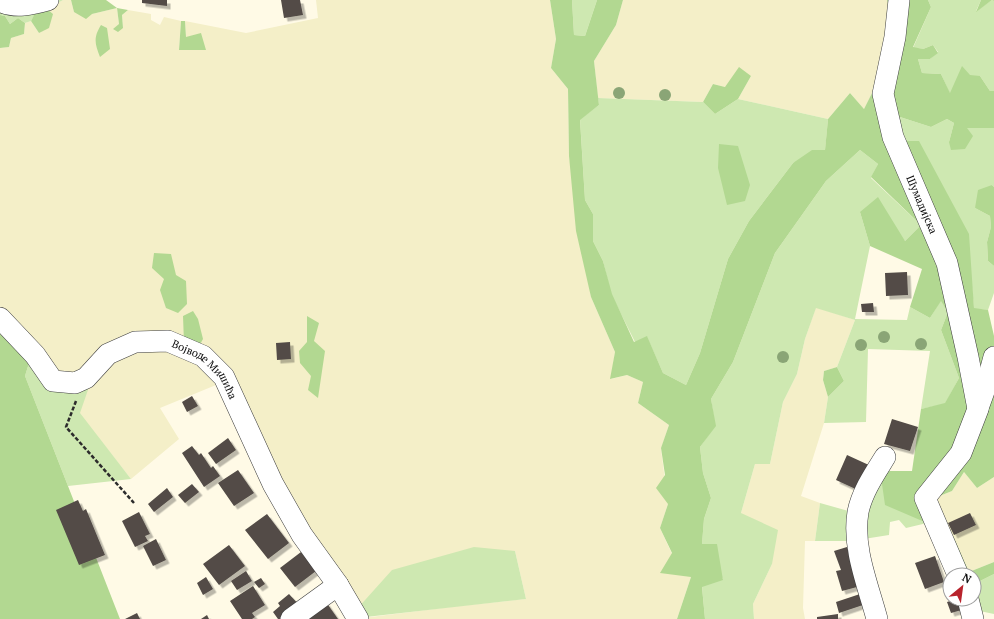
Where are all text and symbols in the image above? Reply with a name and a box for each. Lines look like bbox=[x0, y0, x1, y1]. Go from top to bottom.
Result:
street label: Шумадијска bbox=[903, 173, 941, 236]
street label: Војводе Мишића bbox=[170, 337, 240, 402]
north arrow bbox=[942, 567, 982, 607]
text: N bbox=[960, 570, 974, 587]

